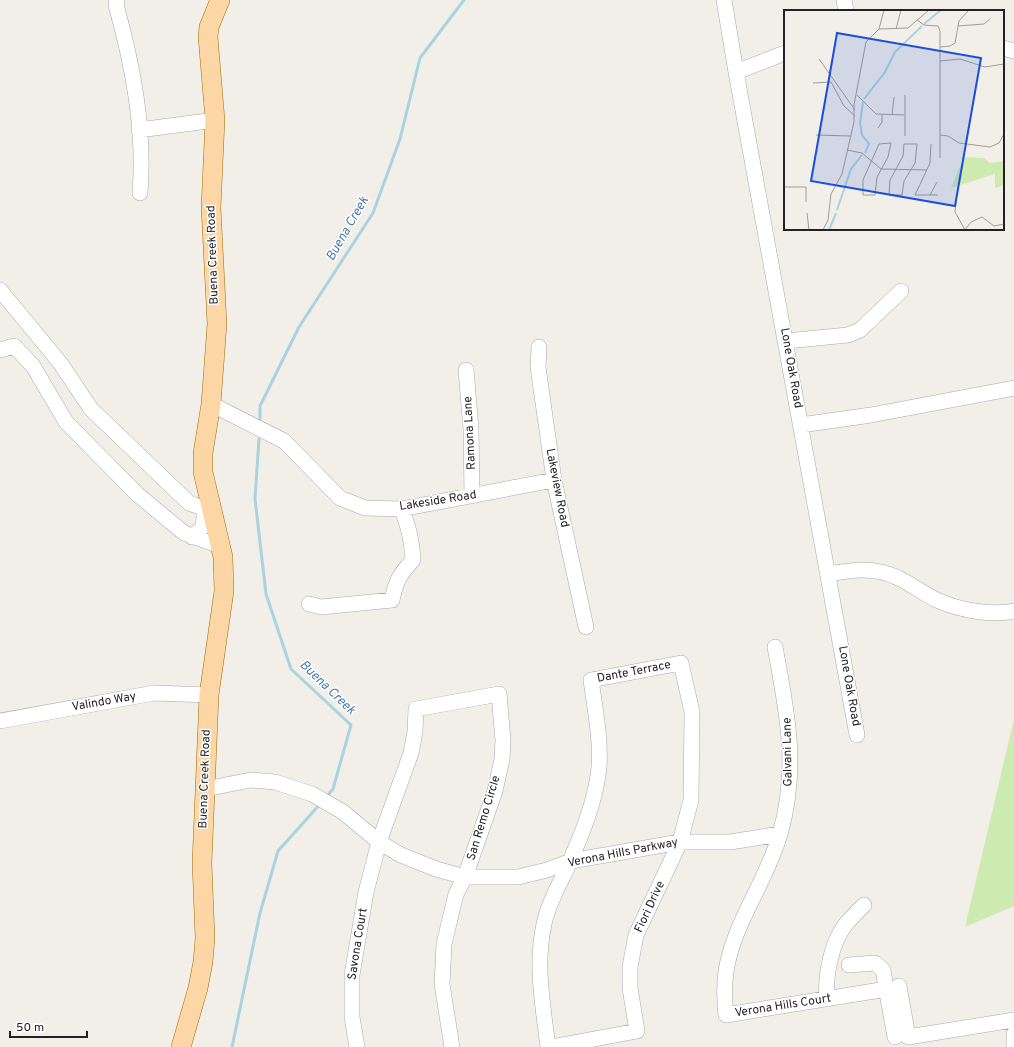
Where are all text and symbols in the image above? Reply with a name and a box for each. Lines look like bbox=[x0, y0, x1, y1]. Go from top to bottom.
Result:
inset map bbox=[784, 10, 1004, 230]
water label: Buena Creek bbox=[323, 194, 373, 264]
street label: Buena Creek Road bbox=[203, 205, 223, 305]
street label: Lone Oak Road bbox=[776, 327, 806, 409]
street label: Ramona Lane bbox=[460, 396, 480, 470]
street label: Lakeview Road bbox=[542, 447, 572, 529]
street label: Lakeside Road bbox=[398, 487, 478, 515]
street label: Lone Oak Road bbox=[834, 645, 864, 727]
water label: Buena Creek bbox=[296, 657, 359, 719]
street label: Dante Terrace bbox=[596, 657, 672, 687]
street label: Valindo Way bbox=[71, 688, 137, 716]
street label: Galvani Lane bbox=[779, 717, 797, 787]
street label: Buena Creek Road bbox=[195, 729, 215, 829]
street label: San Remo Circle bbox=[463, 774, 505, 862]
street label: Verona Hills Parkway bbox=[566, 834, 680, 872]
street label: Fiori Drive bbox=[631, 879, 669, 935]
street label: Savona Court bbox=[344, 907, 372, 981]
street label: Verona Hills Court bbox=[734, 990, 832, 1022]
scale bar bbox=[10, 1013, 87, 1039]
text: 50 m bbox=[16, 1020, 44, 1036]

